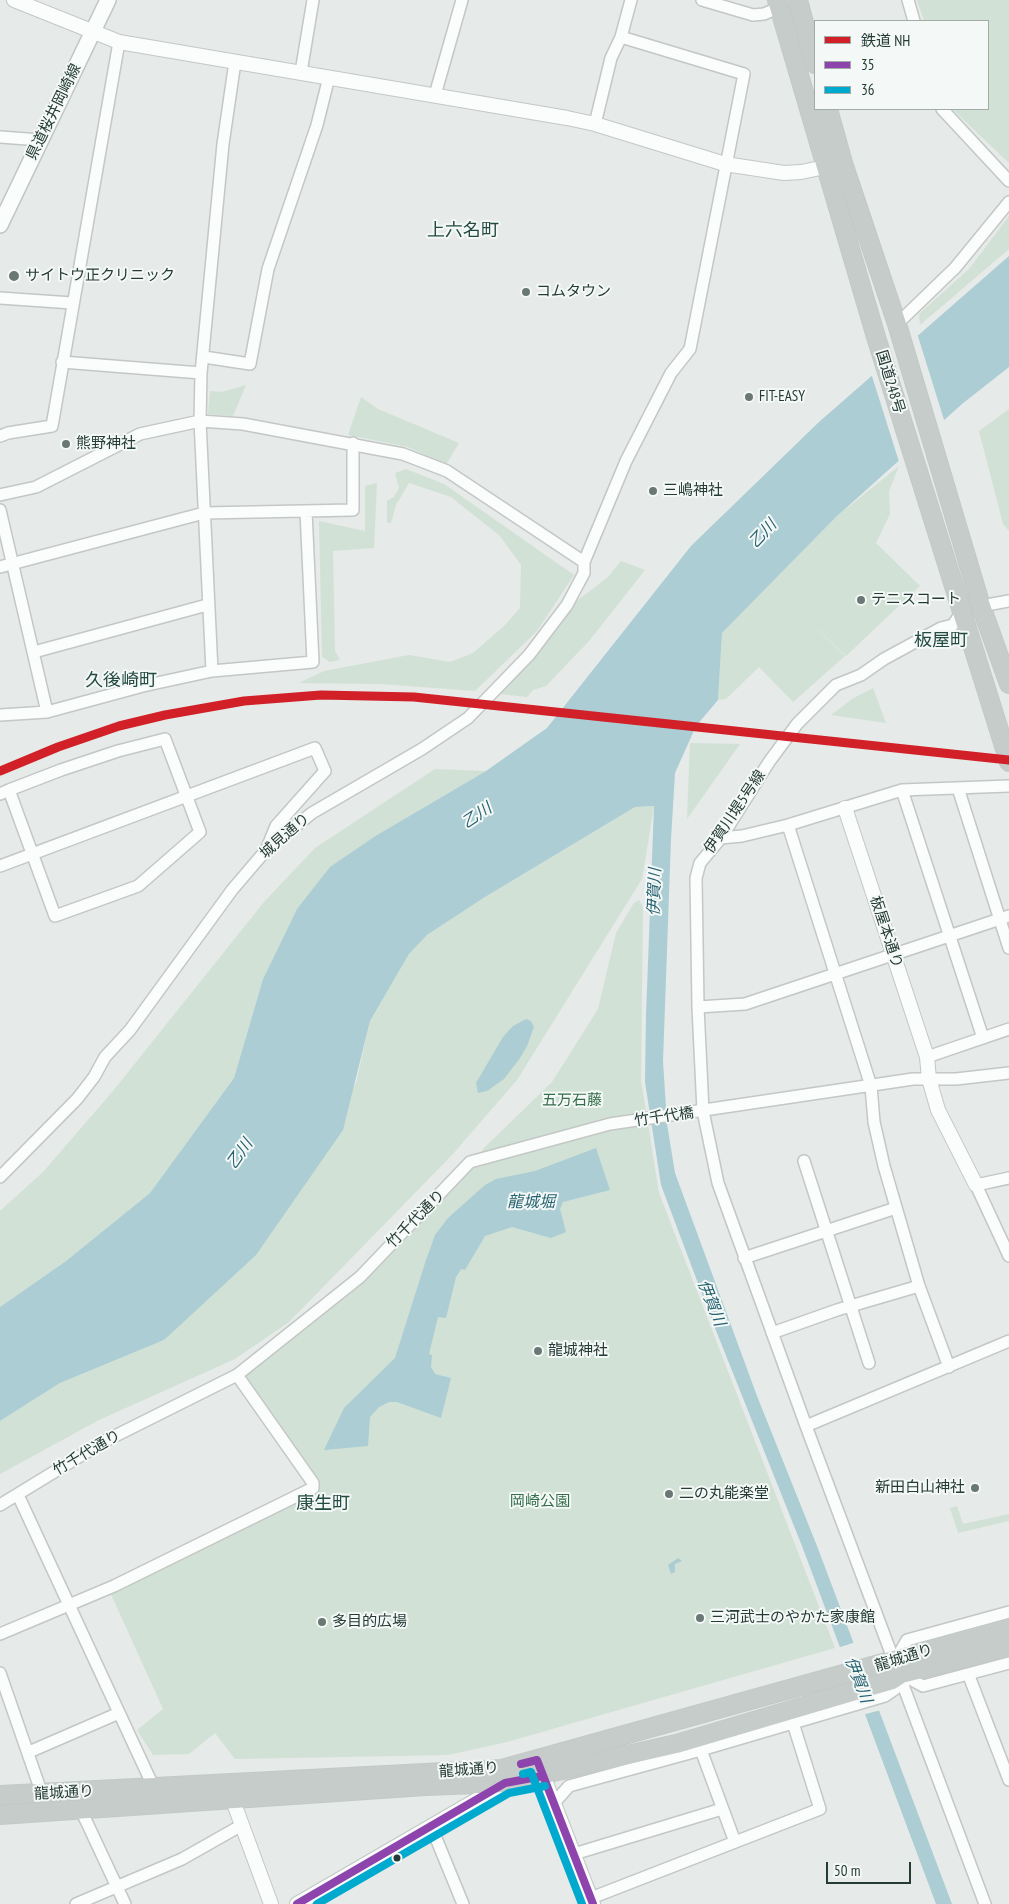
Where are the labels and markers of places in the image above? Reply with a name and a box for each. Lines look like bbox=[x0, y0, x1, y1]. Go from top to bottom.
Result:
place label: サイトウ正クリニック bbox=[25, 267, 175, 285]
marker: サイトウ正クリニック bbox=[7, 269, 21, 283]
place label: コムタウン bbox=[536, 283, 611, 301]
marker: コムタウン bbox=[520, 286, 532, 298]
place label: FIT-EASY bbox=[759, 388, 805, 406]
marker: FIT-EASY bbox=[743, 391, 755, 403]
place label: 熊野神社 bbox=[76, 435, 136, 453]
marker: 熊野神社 bbox=[60, 438, 72, 450]
place label: 三嶋神社 bbox=[663, 482, 723, 500]
marker: 三嶋神社 bbox=[647, 485, 659, 497]
place label: テニスコート bbox=[871, 591, 961, 609]
marker: テニスコート bbox=[855, 594, 867, 606]
place label: 龍城神社 bbox=[548, 1342, 608, 1360]
marker: 龍城神社 bbox=[532, 1345, 544, 1357]
place label: 新田白山神社 bbox=[875, 1479, 965, 1497]
marker: 新田白山神社 bbox=[969, 1482, 981, 1494]
place label: 二の丸能楽堂 bbox=[679, 1485, 769, 1503]
marker: 二の丸能楽堂 bbox=[663, 1488, 675, 1500]
place label: 三河武士のやかた家康館 bbox=[710, 1609, 875, 1627]
marker: 三河武士のやかた家康館 bbox=[694, 1612, 706, 1624]
place label: 多目的広場 bbox=[332, 1613, 407, 1631]
marker: 多目的広場 bbox=[316, 1616, 328, 1628]
unlabelled marker bbox=[392, 1853, 402, 1863]

